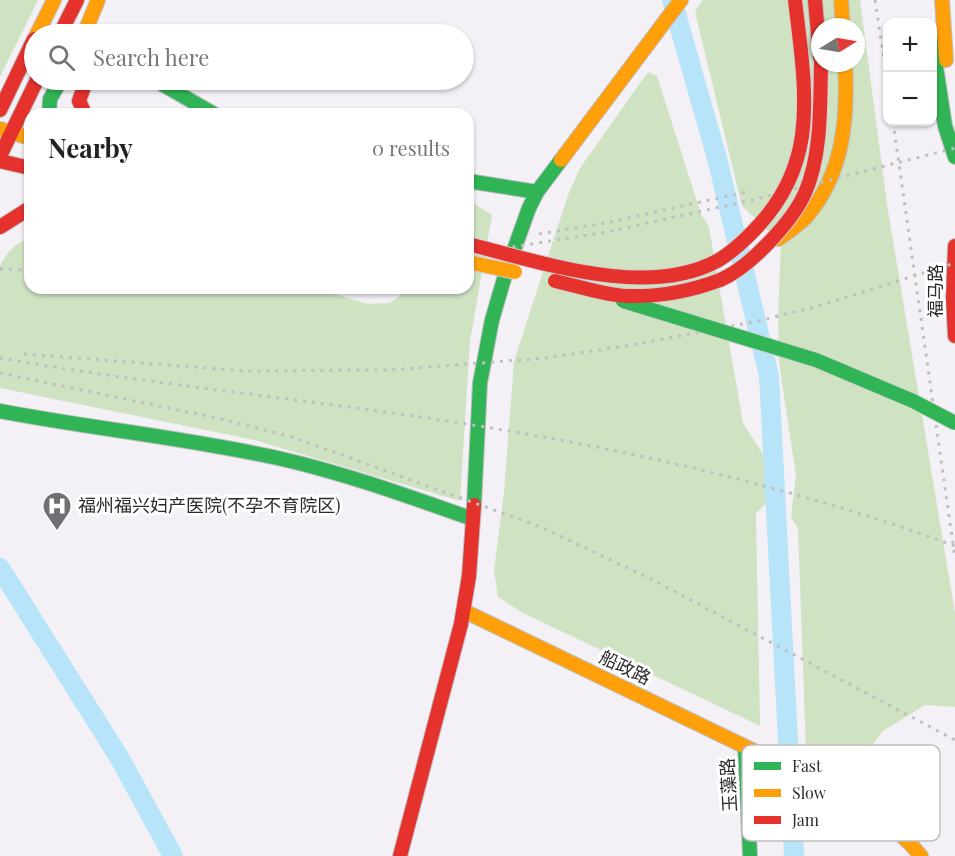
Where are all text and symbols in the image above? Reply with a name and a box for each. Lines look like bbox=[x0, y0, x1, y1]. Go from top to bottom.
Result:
north arrow bbox=[811, 18, 865, 72]
map controls bbox=[883, 18, 937, 126]
button: + bbox=[883, 18, 937, 72]
search box bbox=[24, 24, 474, 90]
icon: search bbox=[45, 41, 78, 74]
text: Search here bbox=[93, 42, 209, 72]
button: − bbox=[883, 72, 937, 126]
text: Nearby bbox=[48, 130, 133, 165]
text: 0 results bbox=[372, 134, 450, 161]
street label: 福马路 bbox=[923, 264, 947, 318]
hospital icon: 福州福兴妇产医院(不孕不育院区) bbox=[41, 490, 73, 532]
place label: 福州福兴妇产医院(不孕不育院区) bbox=[78, 493, 341, 517]
street label: 船政路 bbox=[596, 644, 655, 690]
legend bbox=[742, 745, 940, 841]
text: Fast bbox=[792, 755, 822, 776]
street label: 玉藻路 bbox=[715, 757, 741, 813]
text: Slow bbox=[792, 782, 827, 803]
text: Jam bbox=[791, 809, 819, 830]

